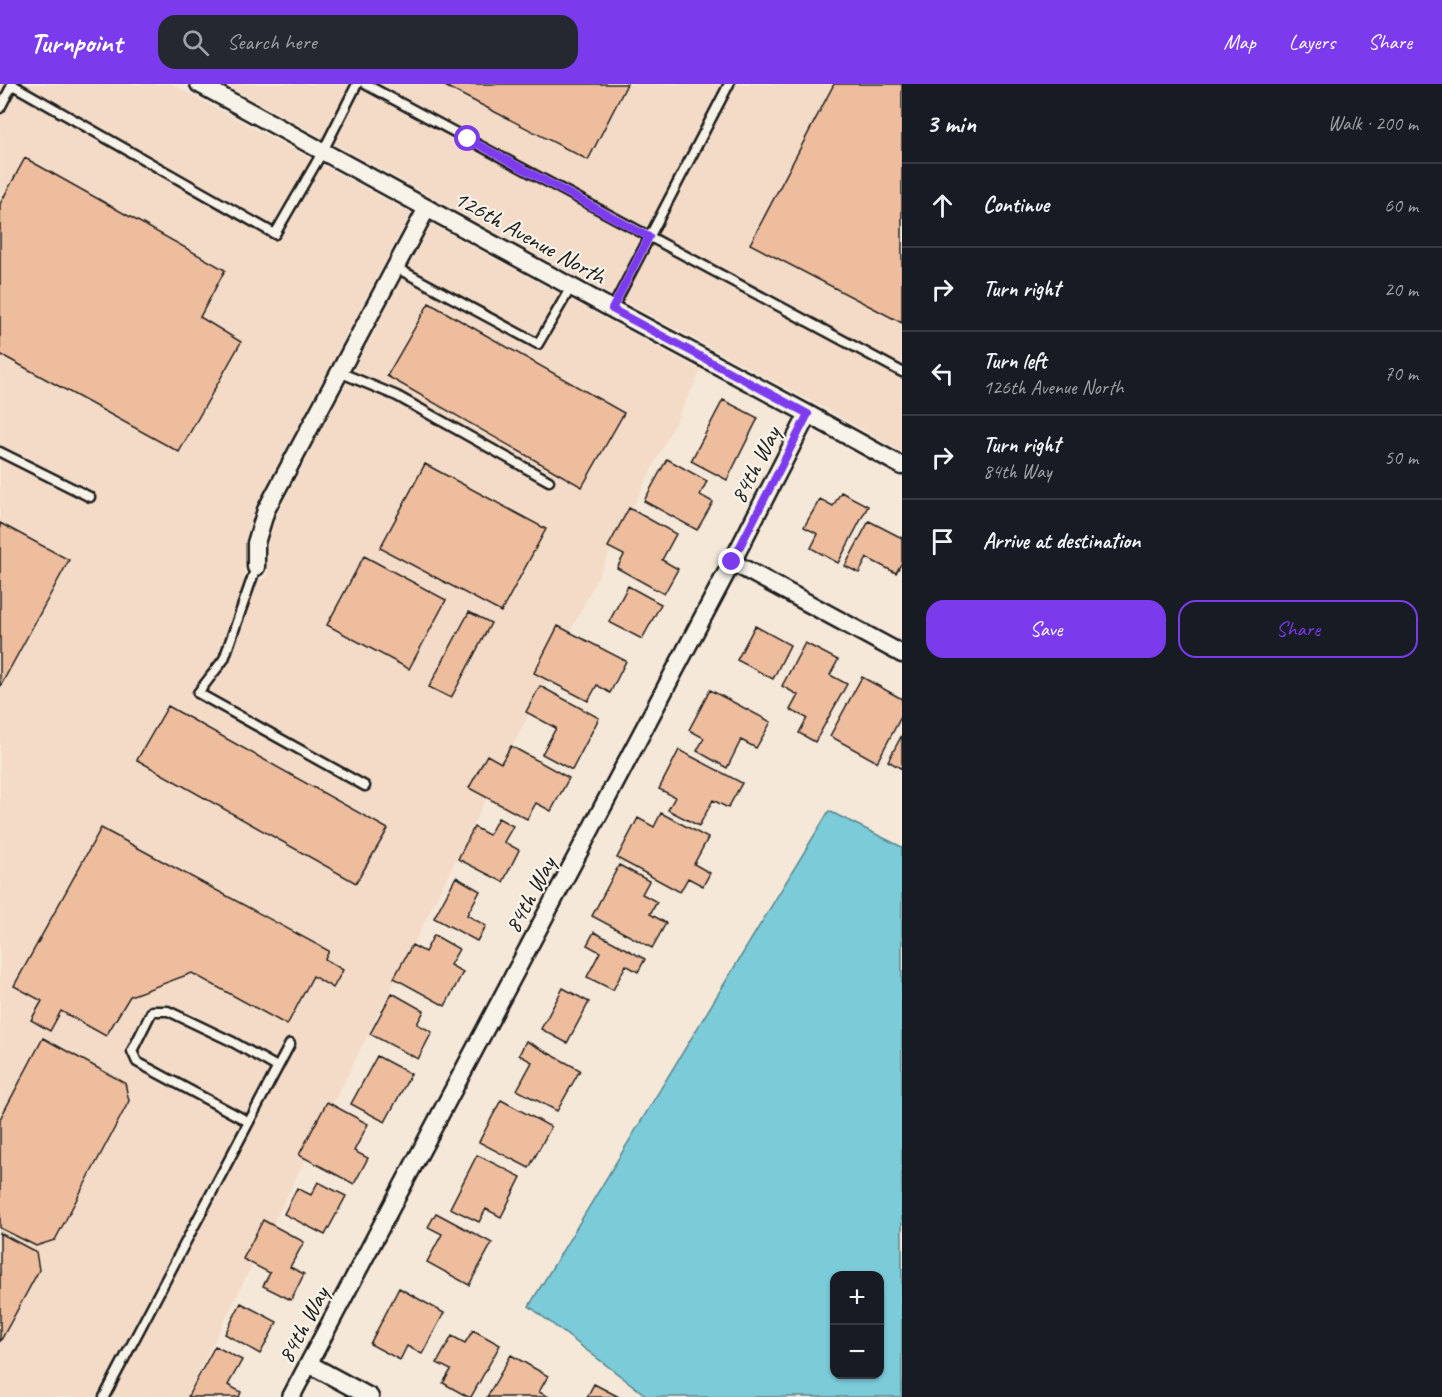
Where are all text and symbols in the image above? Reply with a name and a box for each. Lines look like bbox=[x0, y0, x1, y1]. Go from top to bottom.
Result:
search box bbox=[158, 15, 578, 69]
text: Turnpoint bbox=[30, 25, 122, 60]
icon: search bbox=[179, 26, 212, 59]
text: Search here bbox=[227, 28, 317, 56]
text: Map bbox=[1223, 29, 1256, 55]
text: Layers bbox=[1289, 29, 1335, 55]
text: Share bbox=[1368, 29, 1412, 55]
text: 3 min bbox=[926, 107, 976, 140]
text: Walk · 200 m bbox=[1328, 111, 1418, 136]
route start bbox=[454, 125, 480, 151]
street label: 126th Avenue North bbox=[449, 183, 613, 292]
icon: ahead bbox=[926, 189, 959, 222]
text: Continue bbox=[983, 191, 1049, 219]
text: 60 m bbox=[1384, 193, 1418, 218]
icon: right bbox=[926, 273, 959, 306]
text: Turn right bbox=[983, 275, 1060, 303]
text: 20 m bbox=[1384, 277, 1418, 302]
text: Turn left bbox=[983, 347, 1047, 375]
icon: left bbox=[926, 357, 959, 390]
text: 70 m bbox=[1384, 361, 1418, 386]
text: 126th Avenue North bbox=[983, 375, 1124, 400]
street label: 84th Way bbox=[723, 420, 788, 508]
text: Turn right bbox=[983, 431, 1060, 459]
icon: right bbox=[926, 441, 959, 474]
text: 50 m bbox=[1384, 445, 1418, 470]
text: 84th Way bbox=[983, 459, 1052, 484]
icon: arrive bbox=[926, 525, 959, 558]
text: Arrive at destination bbox=[983, 527, 1140, 555]
route end bbox=[718, 548, 744, 574]
button: Save bbox=[926, 600, 1166, 658]
button: Share bbox=[1178, 600, 1418, 658]
street label: 84th Way bbox=[497, 850, 563, 938]
map controls bbox=[830, 1271, 884, 1379]
button: + bbox=[830, 1271, 884, 1325]
street label: 84th Way bbox=[270, 1280, 336, 1368]
button: − bbox=[830, 1325, 884, 1379]

